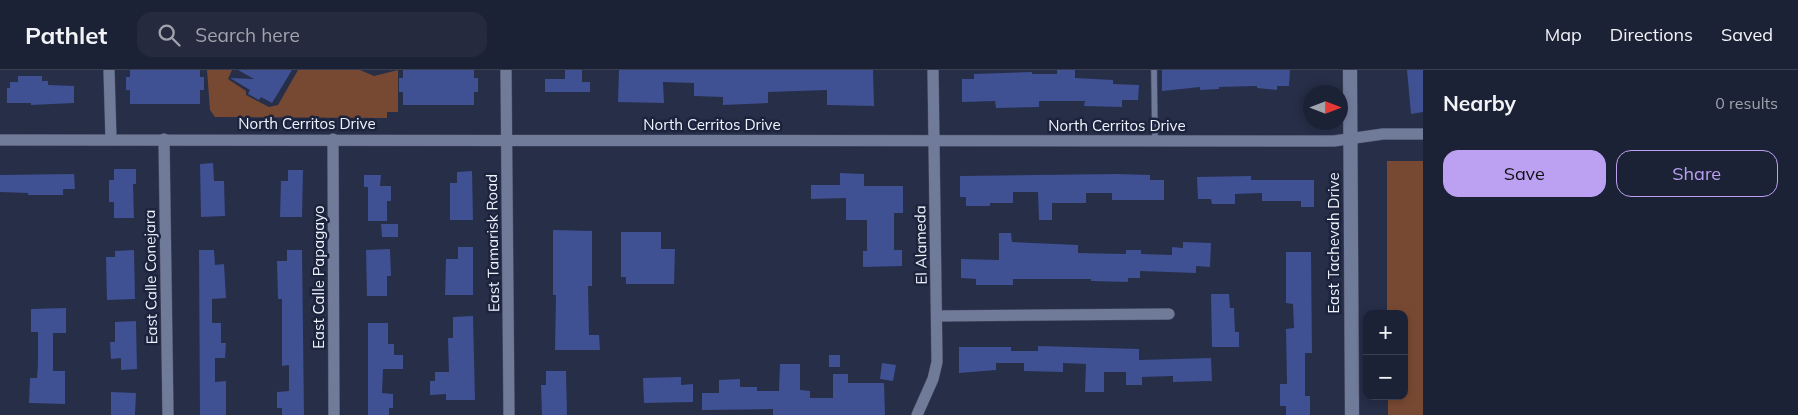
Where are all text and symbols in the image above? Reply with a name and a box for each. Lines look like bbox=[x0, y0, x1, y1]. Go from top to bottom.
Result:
search box bbox=[137, 12, 487, 57]
text: Pathlet bbox=[25, 20, 107, 50]
icon: search bbox=[155, 21, 183, 49]
text: Search here bbox=[195, 23, 300, 47]
text: Map bbox=[1545, 23, 1582, 46]
text: Directions bbox=[1610, 23, 1693, 46]
text: Saved bbox=[1721, 23, 1773, 46]
north arrow bbox=[1303, 85, 1348, 130]
text: Nearby bbox=[1443, 90, 1516, 116]
text: 0 results bbox=[1715, 93, 1778, 113]
street label: North Cerritos Drive bbox=[238, 114, 376, 133]
street label: North Cerritos Drive bbox=[643, 115, 781, 134]
street label: North Cerritos Drive bbox=[1048, 116, 1186, 135]
button: Save bbox=[1443, 150, 1606, 197]
button: Share bbox=[1616, 150, 1778, 197]
street label: East Tachevah Drive bbox=[1324, 172, 1343, 314]
street label: East Tamarisk Road bbox=[482, 174, 503, 312]
street label: East Calle Papagayo bbox=[309, 205, 328, 349]
street label: El Alameda bbox=[910, 205, 931, 285]
street label: East Calle Conejara bbox=[140, 210, 161, 344]
map controls bbox=[1363, 310, 1408, 400]
button: + bbox=[1363, 310, 1408, 355]
button: − bbox=[1363, 355, 1408, 400]

